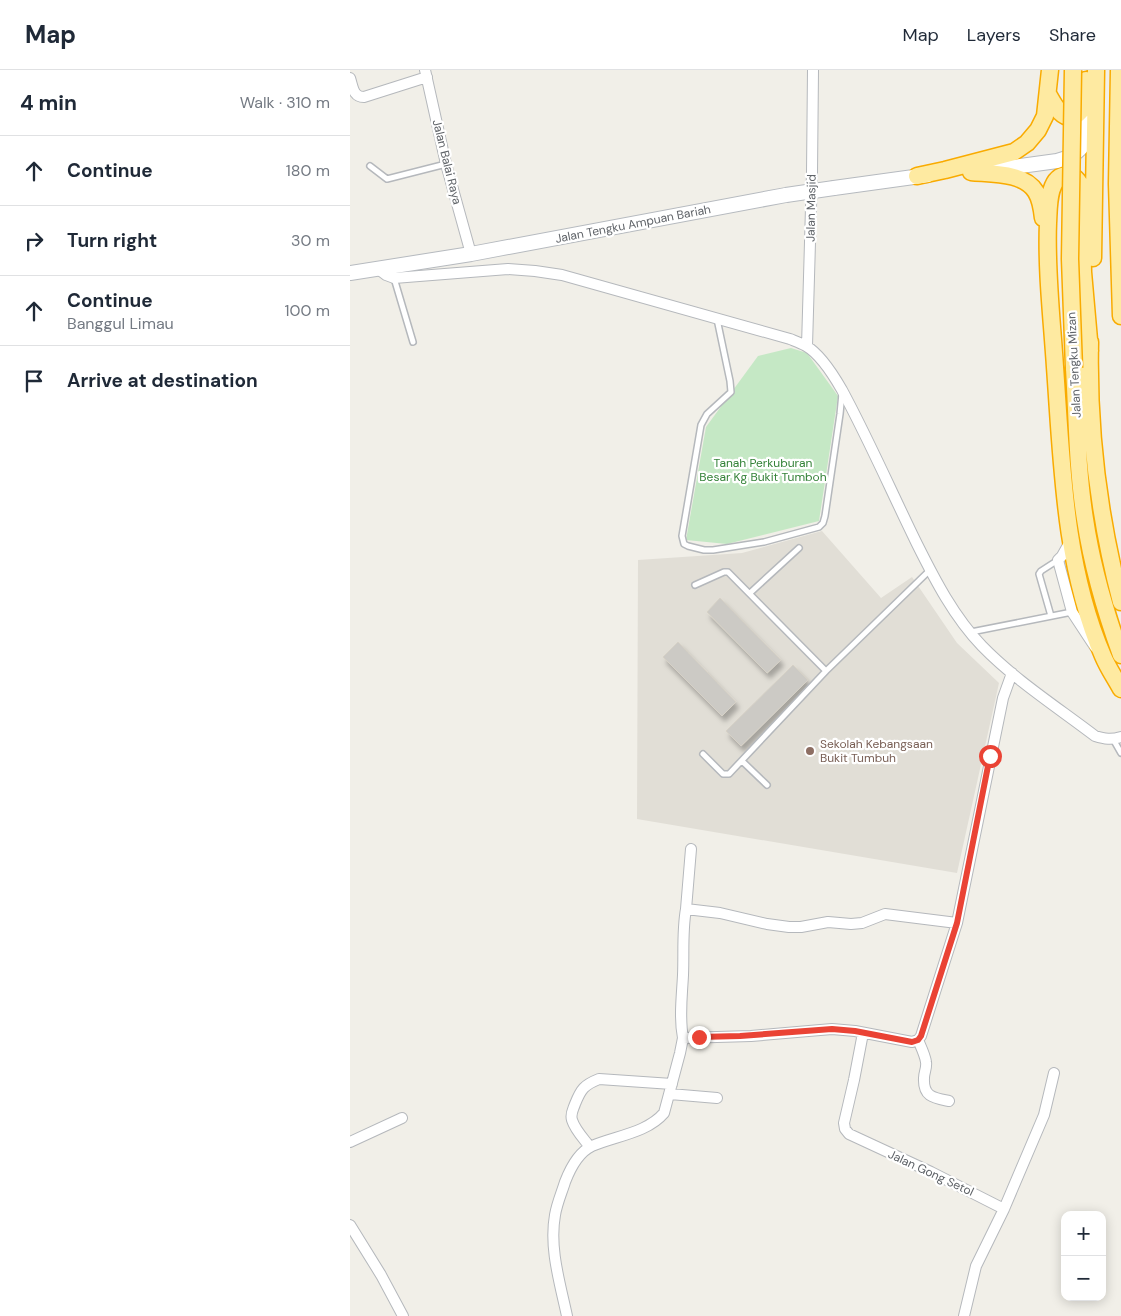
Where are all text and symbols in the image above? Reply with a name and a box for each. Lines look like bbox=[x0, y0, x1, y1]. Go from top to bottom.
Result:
text: Map bbox=[25, 19, 76, 50]
text: Map bbox=[903, 23, 939, 47]
text: Layers bbox=[967, 23, 1021, 47]
text: Share bbox=[1049, 23, 1096, 47]
text: 4 min bbox=[20, 89, 77, 117]
text: Walk · 310 m bbox=[240, 92, 330, 113]
street label: Jalan Balai Raya bbox=[429, 118, 465, 206]
icon: ahead bbox=[20, 157, 48, 185]
text: Continue bbox=[67, 158, 153, 183]
text: 180 m bbox=[286, 160, 330, 181]
street label: Jalan Masjid bbox=[802, 174, 820, 242]
street label: Jalan Tengku Ampuan Bariah bbox=[554, 201, 712, 247]
icon: right bbox=[20, 227, 48, 255]
text: Turn right bbox=[67, 228, 157, 253]
text: 30 m bbox=[291, 230, 330, 251]
text: Continue bbox=[67, 288, 153, 313]
icon: ahead bbox=[20, 297, 48, 325]
text: 100 m bbox=[285, 300, 330, 321]
street label: Jalan Tengku Mizan bbox=[1063, 312, 1085, 418]
text: Banggul Limau bbox=[67, 313, 174, 334]
icon: arrive bbox=[20, 367, 48, 395]
text: Arrive at destination bbox=[67, 368, 258, 393]
park label: Tanah Perkuburan Besar Kg Bukit Tumboh bbox=[699, 455, 827, 485]
place label: Sekolah Kebangsaan Bukit Tumbuh bbox=[820, 736, 933, 766]
marker: Sekolah Kebangsaan Bukit Tumbuh bbox=[804, 745, 816, 757]
route start bbox=[979, 745, 1002, 768]
route end bbox=[688, 1026, 711, 1049]
street label: Jalan Gong Setol bbox=[886, 1146, 976, 1200]
map controls bbox=[1061, 1211, 1106, 1301]
button: + bbox=[1061, 1211, 1106, 1256]
button: − bbox=[1061, 1256, 1106, 1301]

